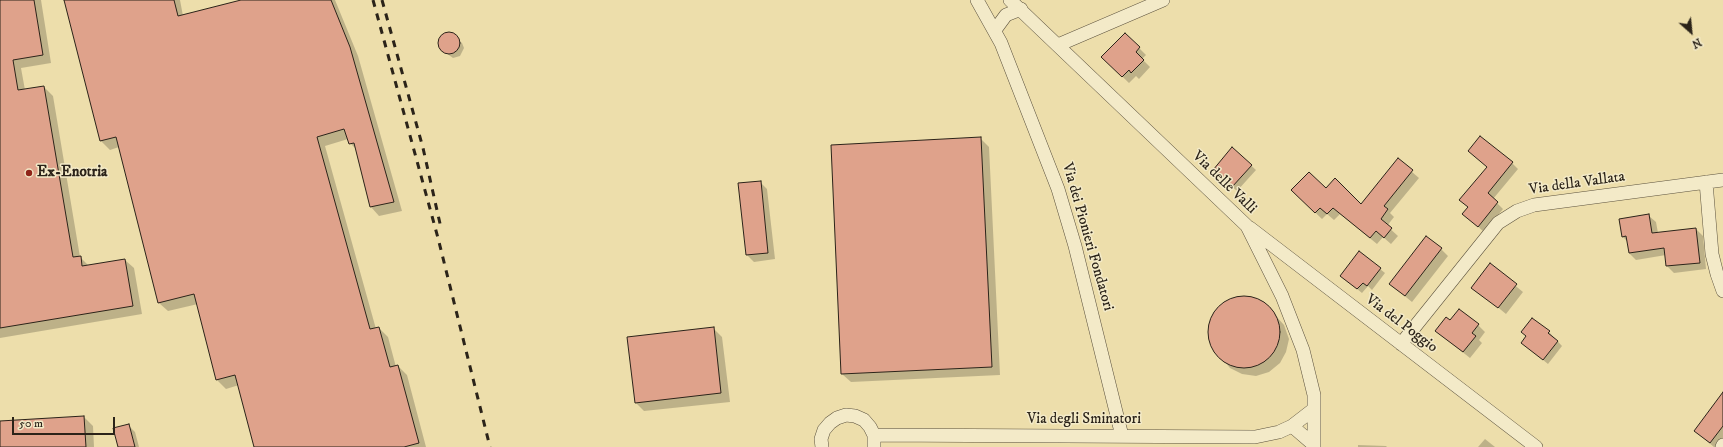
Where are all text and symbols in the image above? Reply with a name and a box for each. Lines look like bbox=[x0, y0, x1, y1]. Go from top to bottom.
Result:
north arrow bbox=[1671, 12, 1711, 52]
text: N bbox=[1689, 34, 1704, 51]
street label: Via delle Valli bbox=[1188, 148, 1260, 218]
street label: Via dei Pionieri Fondatori bbox=[1057, 161, 1117, 313]
place label: Ex-Enotria bbox=[37, 164, 107, 182]
marker: Ex-Enotria bbox=[24, 168, 34, 178]
street label: Via della Vallata bbox=[1528, 168, 1626, 200]
street label: Via del Poggio bbox=[1361, 291, 1441, 357]
scale bar bbox=[14, 409, 117, 435]
street label: Via degli Sminatori bbox=[1027, 411, 1141, 429]
text: 50 m bbox=[19, 416, 43, 431]

